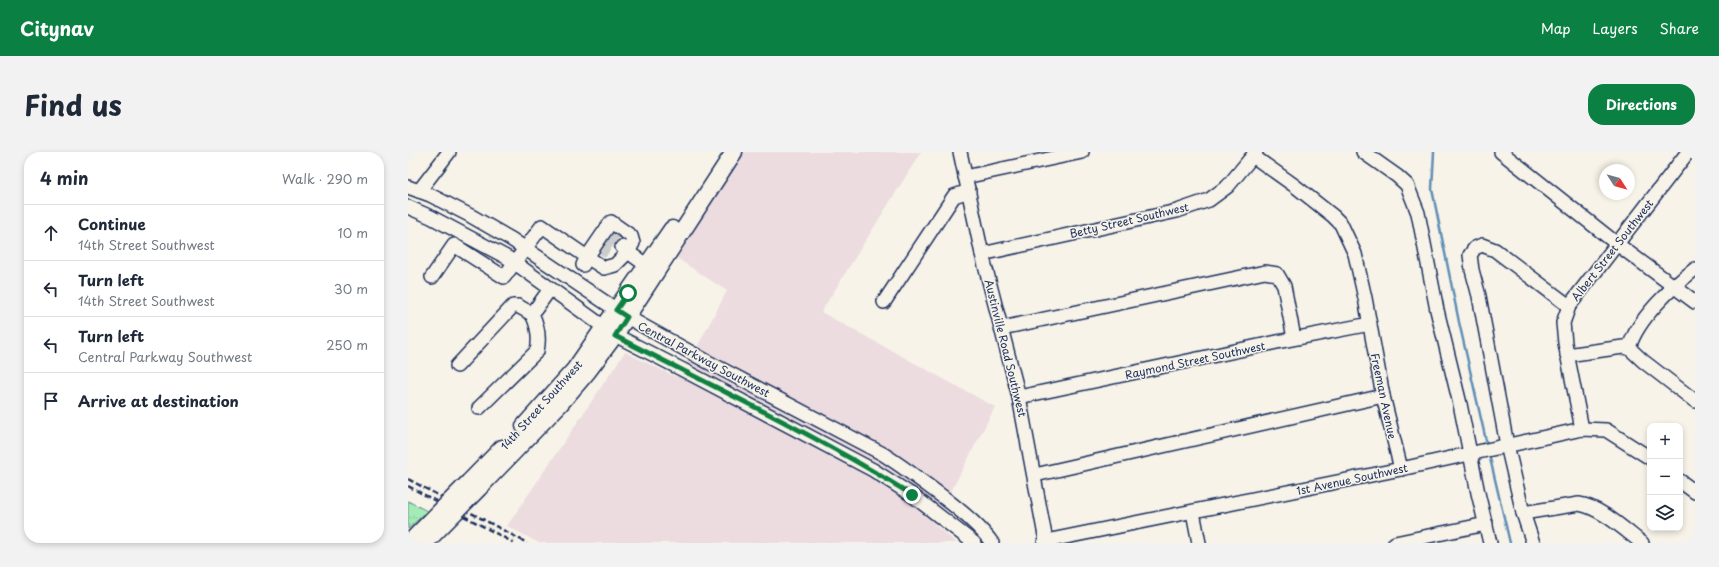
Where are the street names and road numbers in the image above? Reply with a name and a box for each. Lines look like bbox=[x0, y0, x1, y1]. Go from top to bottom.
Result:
street label: Albert Street Southwest bbox=[1567, 195, 1658, 305]
street label: Betty Street Southwest bbox=[1068, 198, 1191, 242]
street label: Austinville Road Southwest bbox=[981, 277, 1032, 419]
street label: Central Parkway Southwest bbox=[635, 317, 774, 401]
street label: Raymond Street Southwest bbox=[1123, 337, 1267, 383]
street label: Freeman Avenue bbox=[1367, 352, 1401, 441]
street label: 14th Street Southwest bbox=[496, 356, 586, 454]
street label: 1st Avenue Southwest bbox=[1295, 459, 1410, 499]

